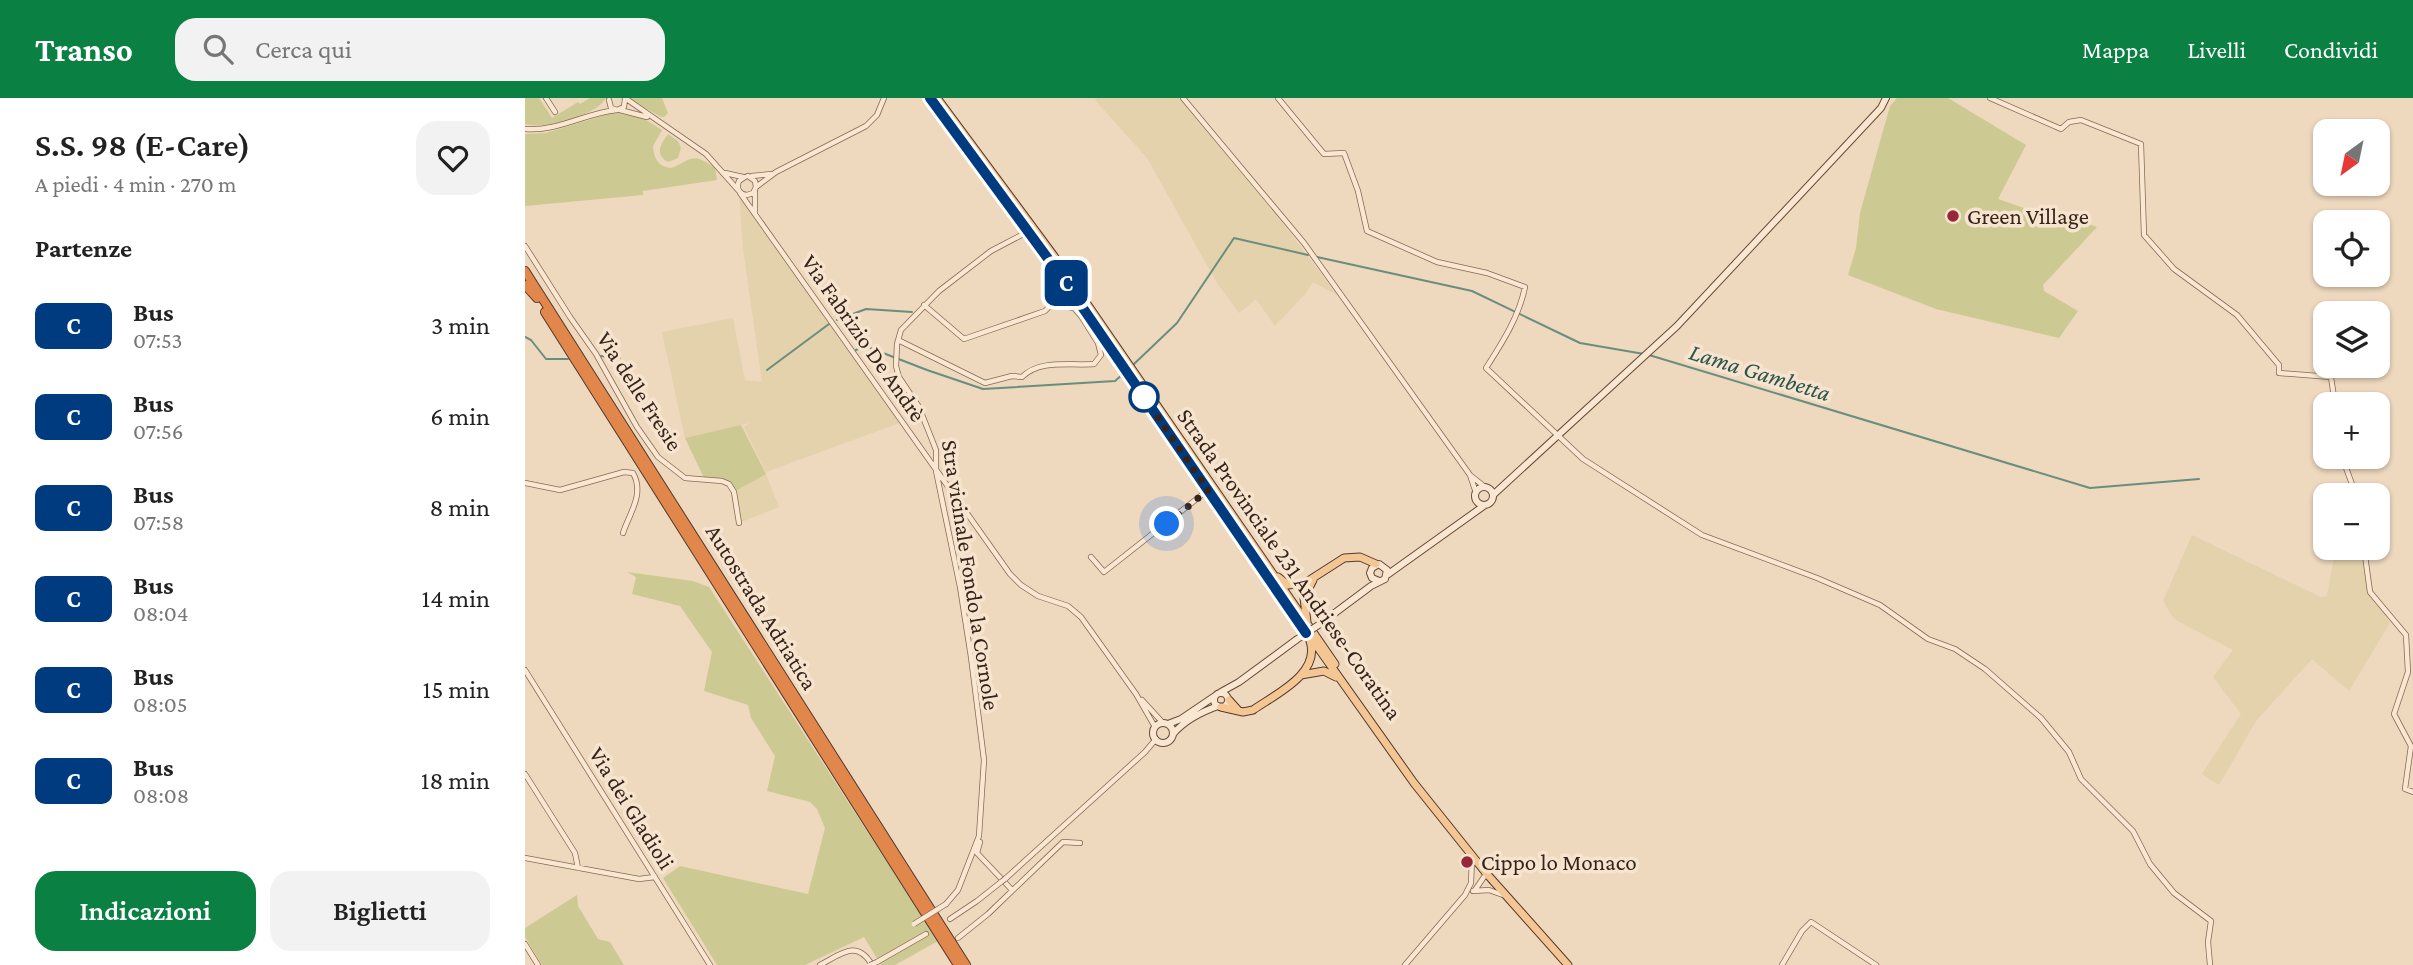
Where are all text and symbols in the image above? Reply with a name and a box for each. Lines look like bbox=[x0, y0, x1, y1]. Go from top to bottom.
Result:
search box bbox=[175, 18, 665, 81]
icon: search bbox=[199, 30, 237, 68]
text: Transo bbox=[35, 31, 133, 68]
text: Cerca qui bbox=[255, 35, 352, 64]
text: Mappa bbox=[2082, 36, 2149, 63]
text: Livelli bbox=[2187, 36, 2246, 63]
text: Condividi bbox=[2284, 36, 2378, 63]
north arrow bbox=[2313, 119, 2391, 196]
map controls bbox=[2313, 119, 2390, 560]
button: heart bbox=[416, 121, 490, 195]
text: S.S. 98 (E-Care) bbox=[35, 126, 251, 163]
text: A piedi · 4 min · 270 m bbox=[35, 171, 237, 197]
place label: Green Village bbox=[1967, 203, 2089, 229]
marker: Green Village bbox=[1945, 208, 1961, 224]
button: locate bbox=[2313, 210, 2390, 287]
text: Partenze bbox=[35, 234, 132, 263]
street label: Via Fabrizio De Andrè bbox=[797, 250, 931, 426]
line badge: C bbox=[1043, 260, 1089, 306]
text: C bbox=[1059, 269, 1073, 296]
text: Bus bbox=[133, 298, 174, 327]
button: layers bbox=[2313, 301, 2390, 378]
text: 3 min bbox=[431, 311, 490, 340]
text: C bbox=[66, 312, 81, 339]
text: 07:53 bbox=[133, 327, 182, 353]
street label: Via delle Fresie bbox=[592, 327, 688, 455]
water label: Lama Gambetta bbox=[1686, 338, 1834, 406]
unlabelled marker bbox=[1129, 382, 1159, 412]
text: Bus bbox=[133, 389, 174, 418]
button: + bbox=[2313, 392, 2390, 469]
text: 6 min bbox=[430, 402, 490, 431]
text: C bbox=[66, 403, 81, 430]
street label: Strada Provinciale 231 Andriese-Coratina bbox=[1172, 404, 1408, 725]
text: 07:56 bbox=[133, 418, 184, 444]
street label: Stra vicinale Fondo la Cornole bbox=[937, 438, 1005, 712]
text: Bus bbox=[133, 480, 174, 509]
button: − bbox=[2313, 483, 2390, 560]
text: 8 min bbox=[429, 493, 490, 522]
text: C bbox=[66, 494, 81, 521]
your location bbox=[1149, 506, 1184, 541]
text: 07:58 bbox=[133, 509, 184, 535]
street label: Autostrada Adriatica bbox=[701, 520, 824, 695]
text: Bus bbox=[133, 571, 174, 600]
text: 14 min bbox=[422, 584, 490, 613]
text: C bbox=[66, 585, 81, 612]
text: 08:04 bbox=[133, 600, 188, 626]
text: Bus bbox=[133, 662, 174, 691]
text: 15 min bbox=[423, 675, 490, 704]
text: C bbox=[66, 676, 81, 703]
text: 08:05 bbox=[133, 691, 188, 717]
street label: Via dei Gladioli bbox=[584, 742, 680, 874]
text: Bus bbox=[133, 753, 174, 782]
text: 18 min bbox=[421, 766, 490, 795]
text: C bbox=[66, 767, 81, 794]
text: 08:08 bbox=[133, 782, 189, 808]
place label: Cippo lo Monaco bbox=[1481, 849, 1637, 875]
marker: Cippo lo Monaco bbox=[1459, 854, 1475, 870]
button: Indicazioni bbox=[35, 871, 256, 951]
button: Biglietti bbox=[270, 871, 490, 951]

